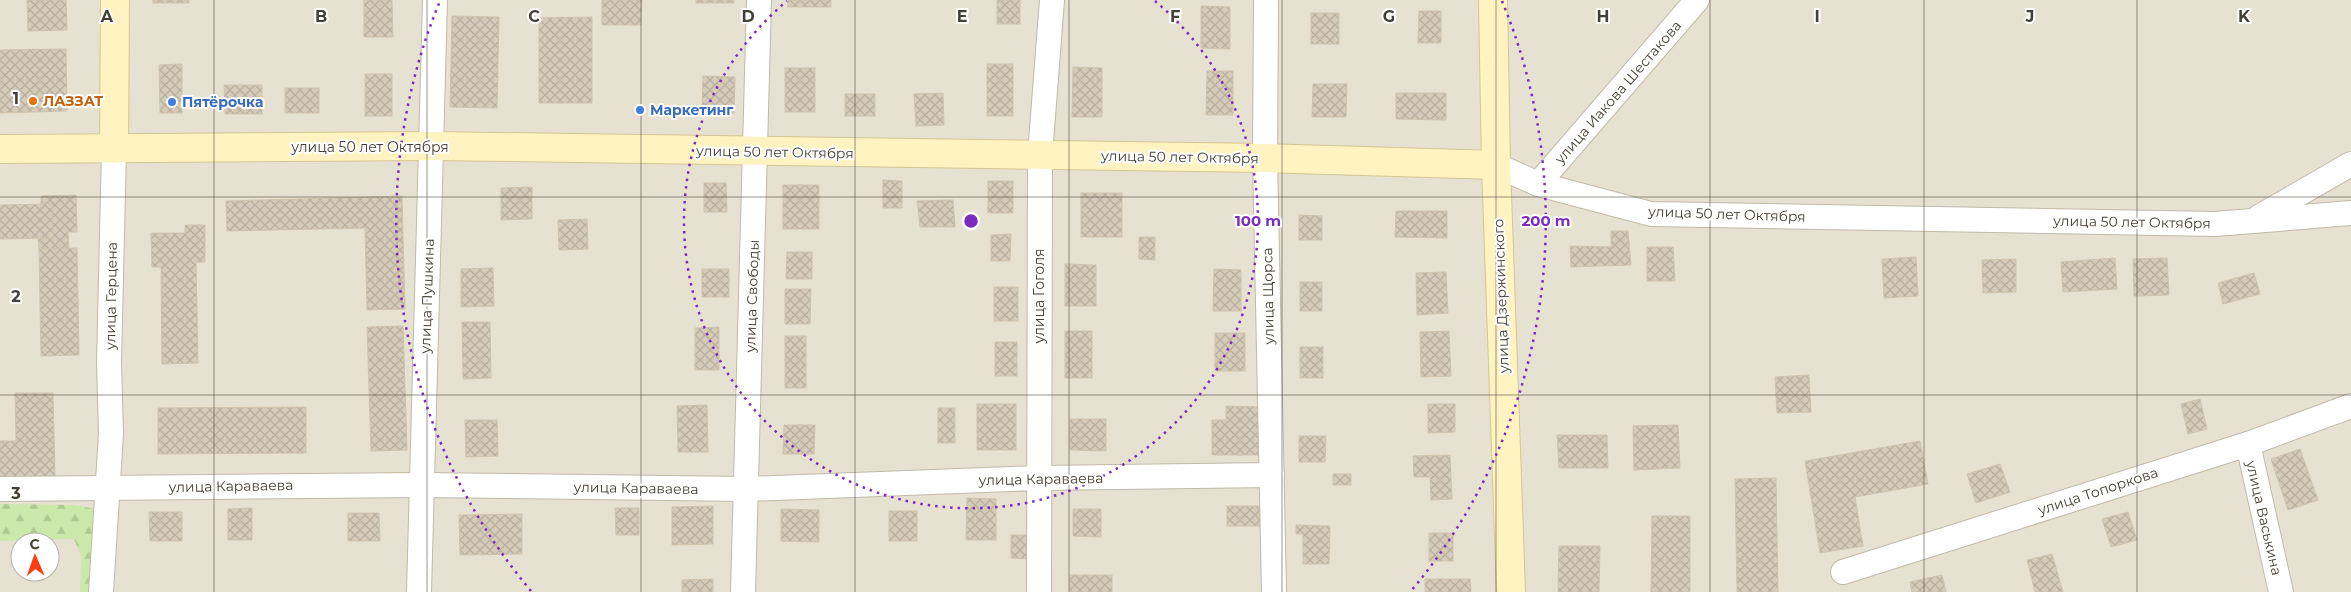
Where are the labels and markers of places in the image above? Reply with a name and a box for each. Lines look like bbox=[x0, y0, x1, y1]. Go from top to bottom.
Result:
place label: ЛАЗЗАТ bbox=[43, 92, 103, 110]
place label: Пятёрочка bbox=[182, 93, 263, 111]
marker: ЛАЗЗАТ bbox=[27, 95, 39, 107]
marker: Пятёрочка bbox=[166, 96, 178, 108]
place label: Маркетинг bbox=[650, 101, 734, 119]
marker: Маркетинг bbox=[634, 104, 646, 116]
centre of rings bbox=[962, 212, 980, 230]

